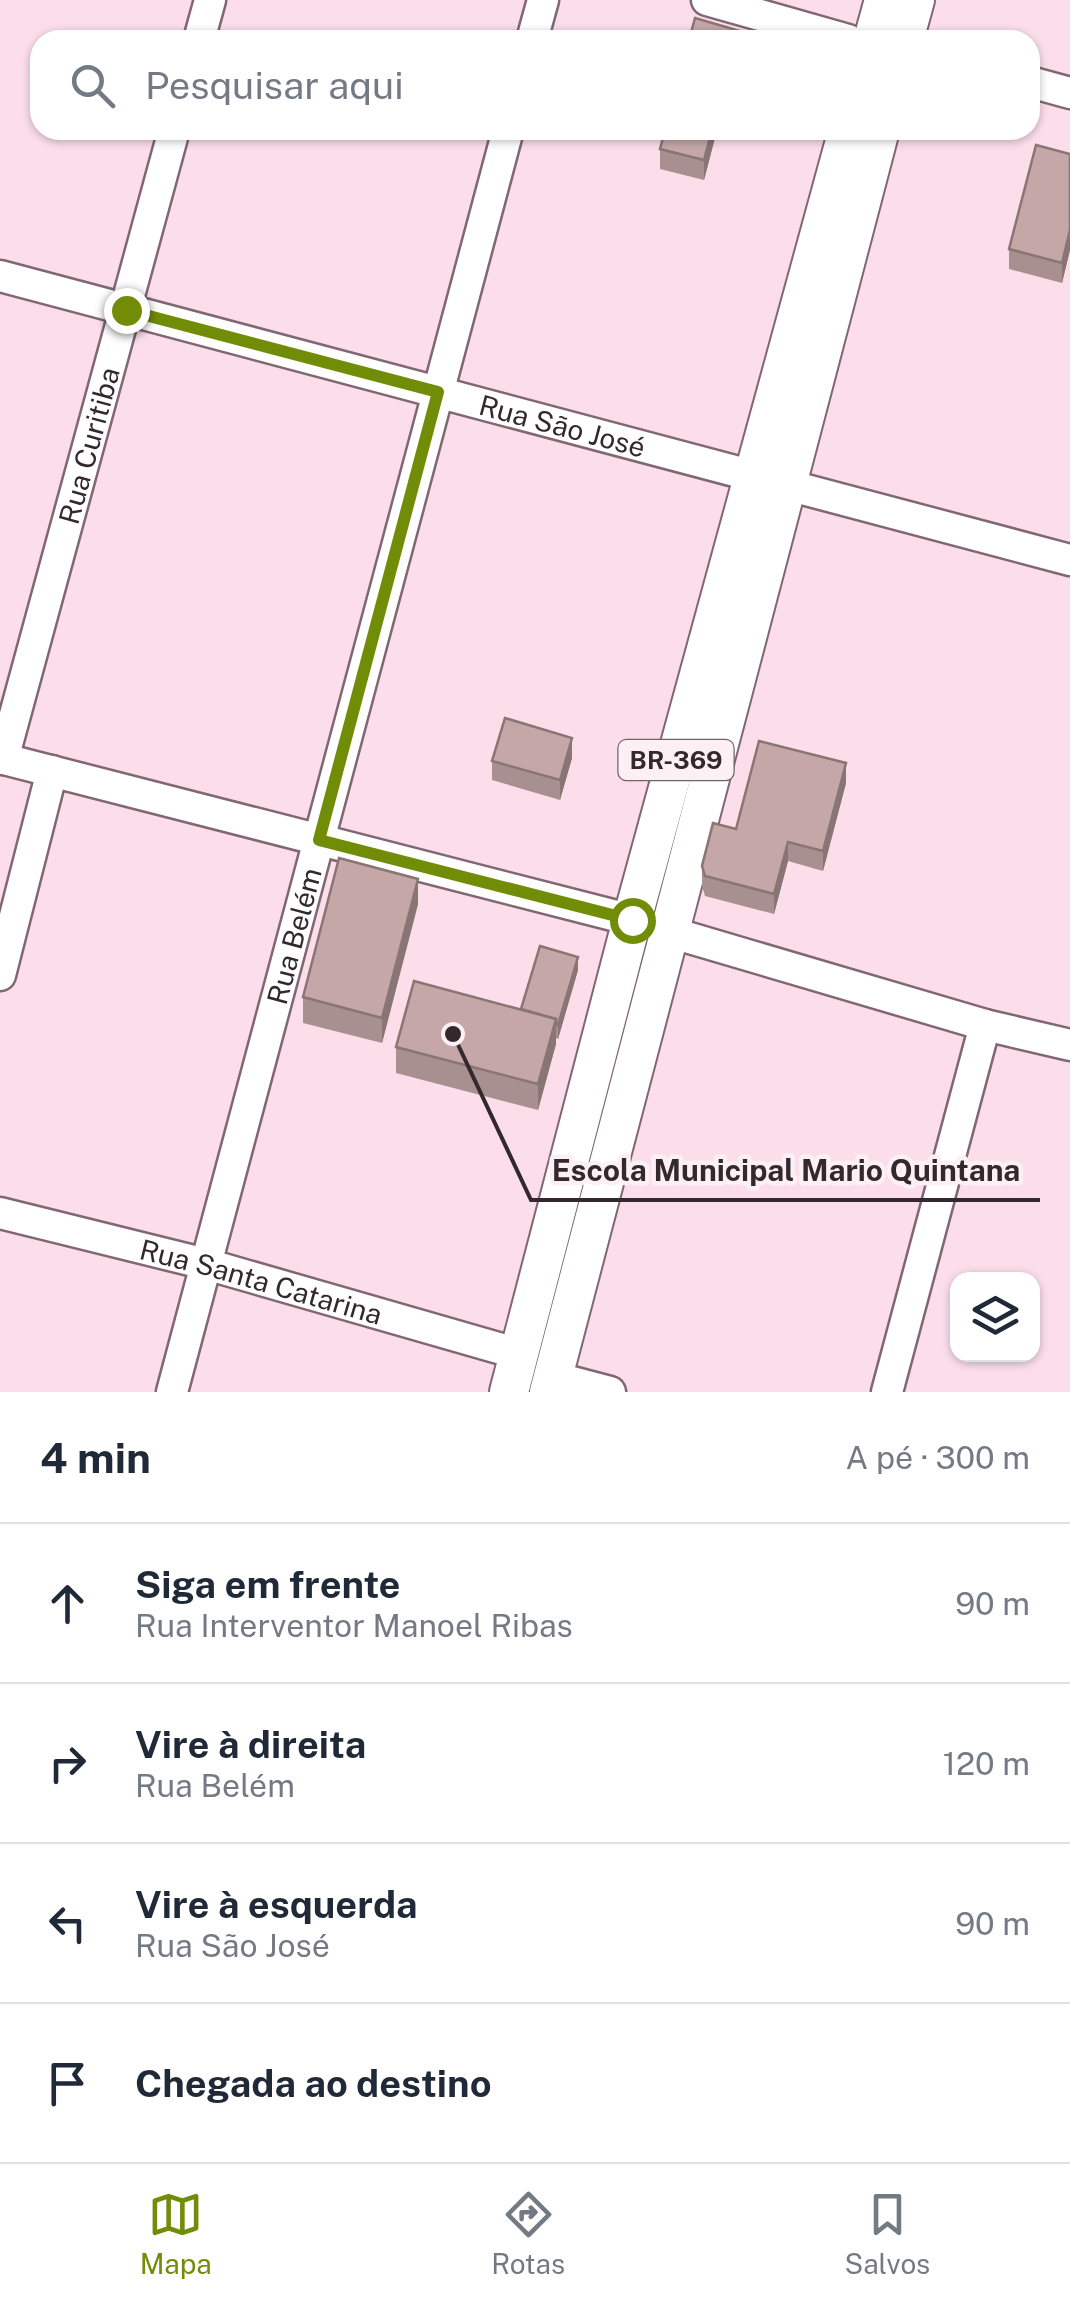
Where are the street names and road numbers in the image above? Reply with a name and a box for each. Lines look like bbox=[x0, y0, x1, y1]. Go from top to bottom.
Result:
street label: Rua Curitiba bbox=[51, 363, 125, 527]
street label: Rua São José bbox=[476, 387, 649, 463]
road number: BR-369 bbox=[618, 740, 734, 780]
street label: Rua Belém bbox=[259, 864, 327, 1008]
street label: Rua Santa Catarina bbox=[137, 1232, 386, 1330]

